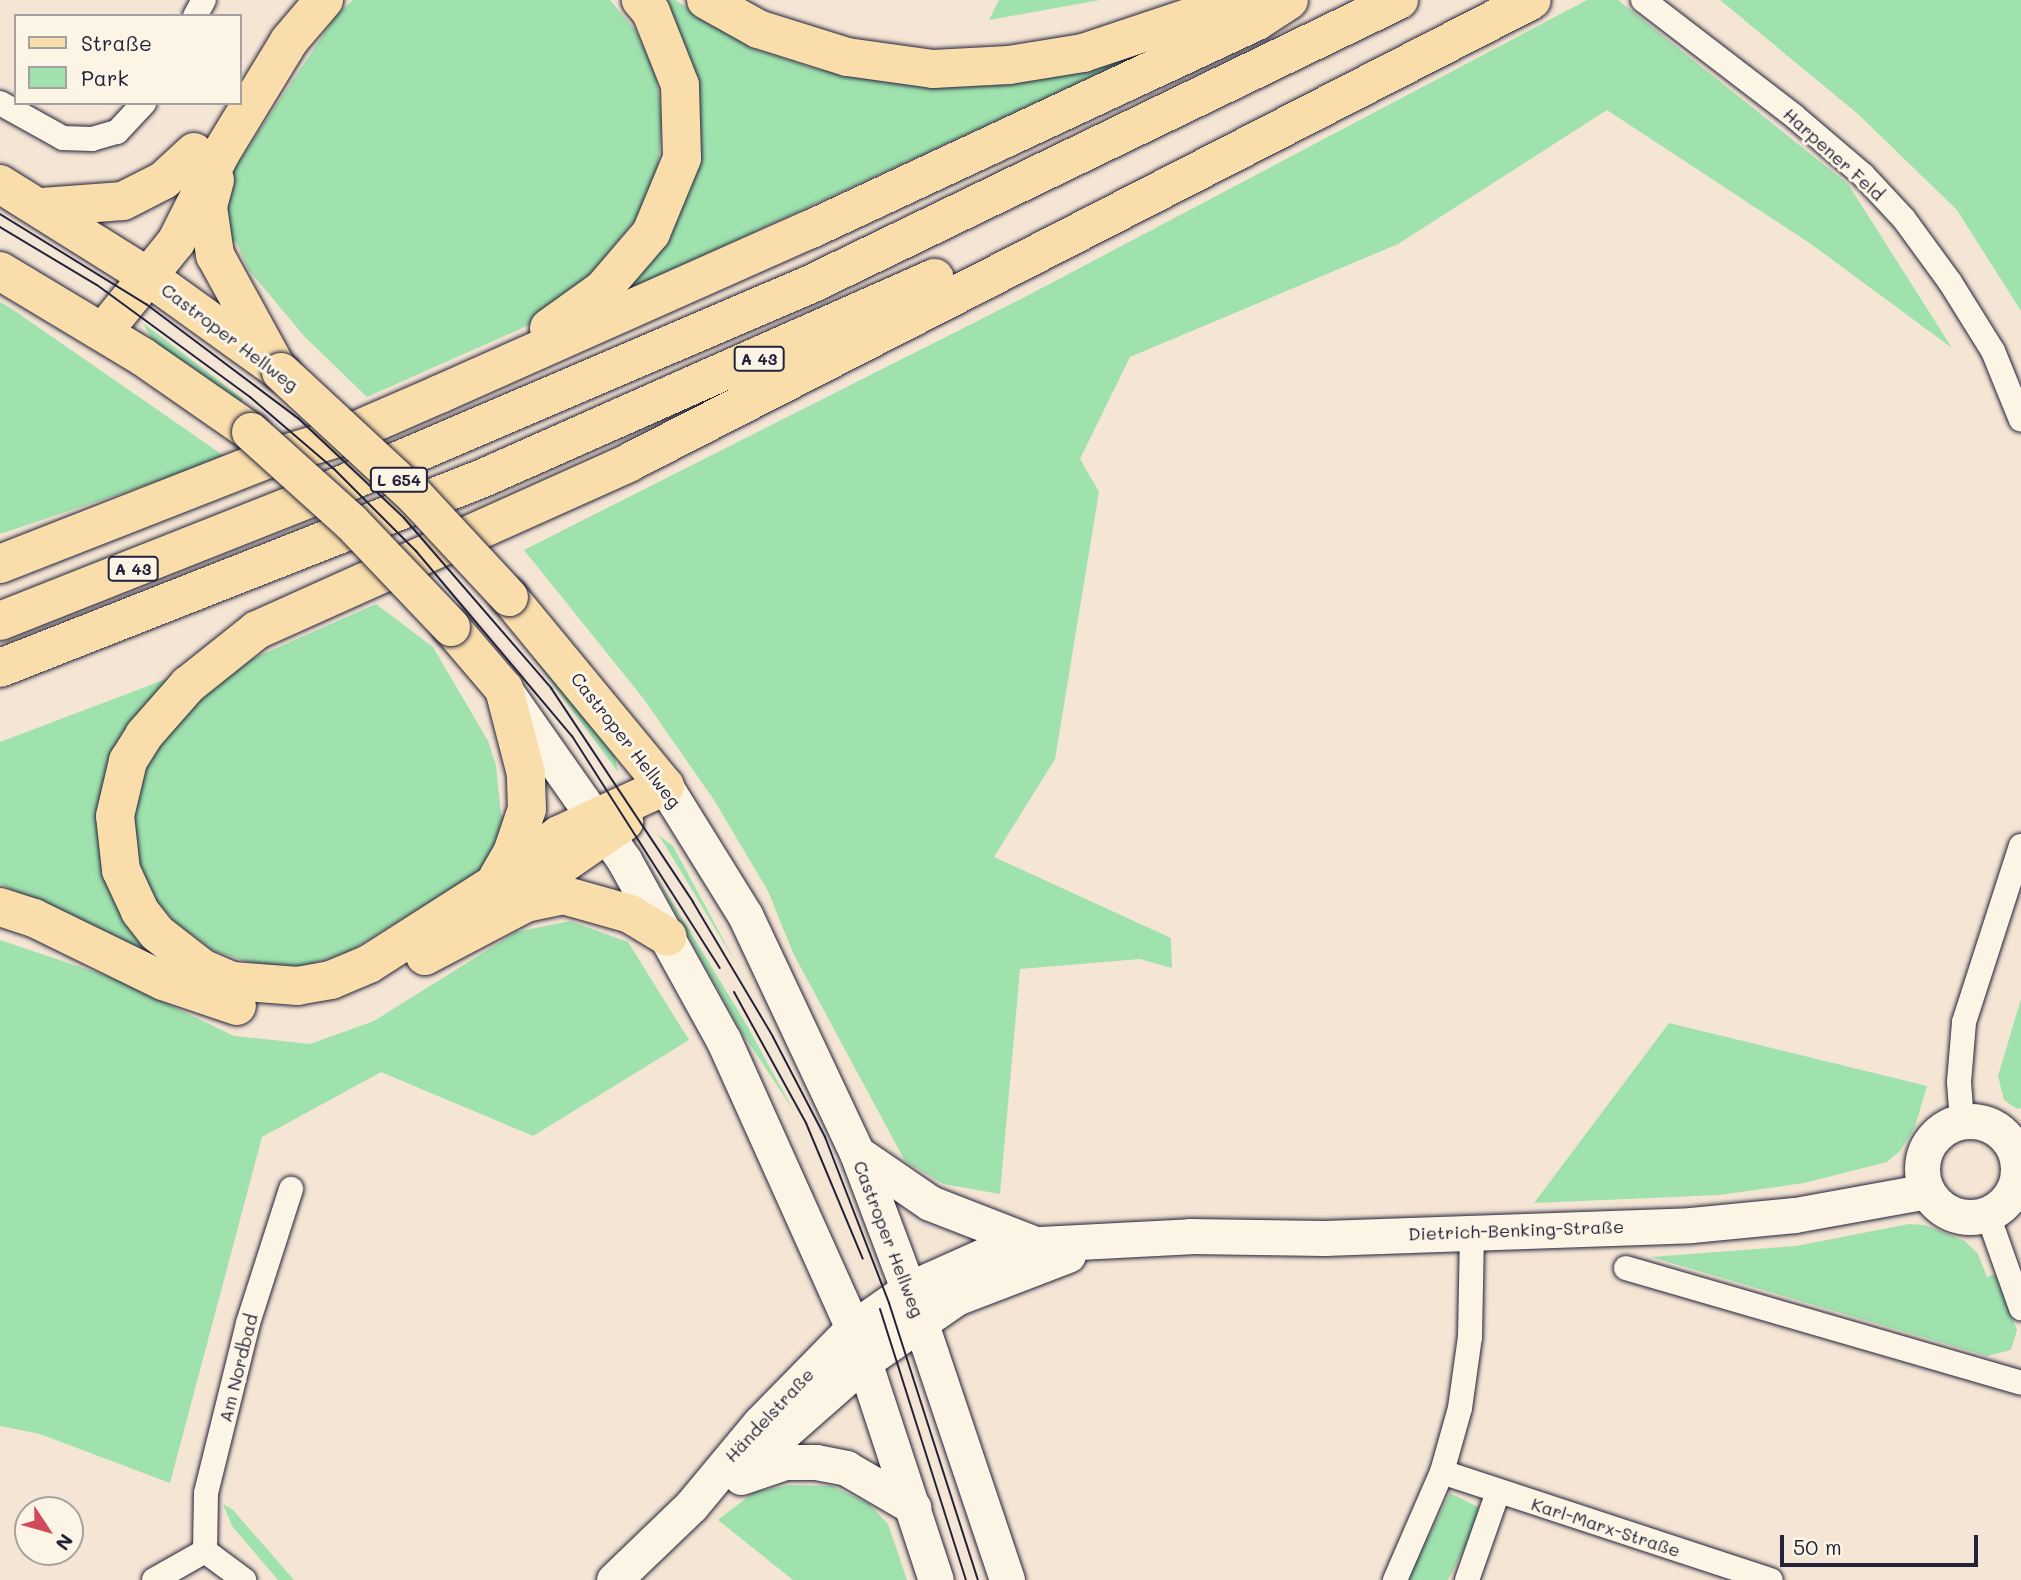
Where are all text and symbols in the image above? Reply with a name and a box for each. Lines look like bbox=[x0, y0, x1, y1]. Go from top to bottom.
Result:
legend bbox=[14, 14, 242, 105]
text: Straße bbox=[81, 29, 152, 56]
text: Park bbox=[81, 64, 129, 91]
street label: Harpener Feld bbox=[1779, 103, 1889, 205]
street label: Castroper Hellweg bbox=[157, 278, 303, 396]
road number: A 43 bbox=[733, 346, 785, 372]
road number: L 654 bbox=[369, 467, 429, 492]
road number: A 43 bbox=[107, 556, 159, 582]
street label: Castroper Hellweg bbox=[566, 668, 686, 812]
street label: Castroper Hellweg bbox=[849, 1158, 929, 1320]
street label: Dietrich-Benking-Straße bbox=[1408, 1215, 1624, 1245]
street label: Am Nordbad bbox=[214, 1312, 262, 1424]
street label: Händelstraße bbox=[720, 1364, 818, 1466]
street label: Karl-Marx-Straße bbox=[1529, 1493, 1683, 1561]
north arrow bbox=[14, 1496, 84, 1566]
scale bar bbox=[1783, 1520, 1981, 1564]
text: N bbox=[50, 1529, 79, 1556]
text: 50 m bbox=[1793, 1533, 1842, 1560]

